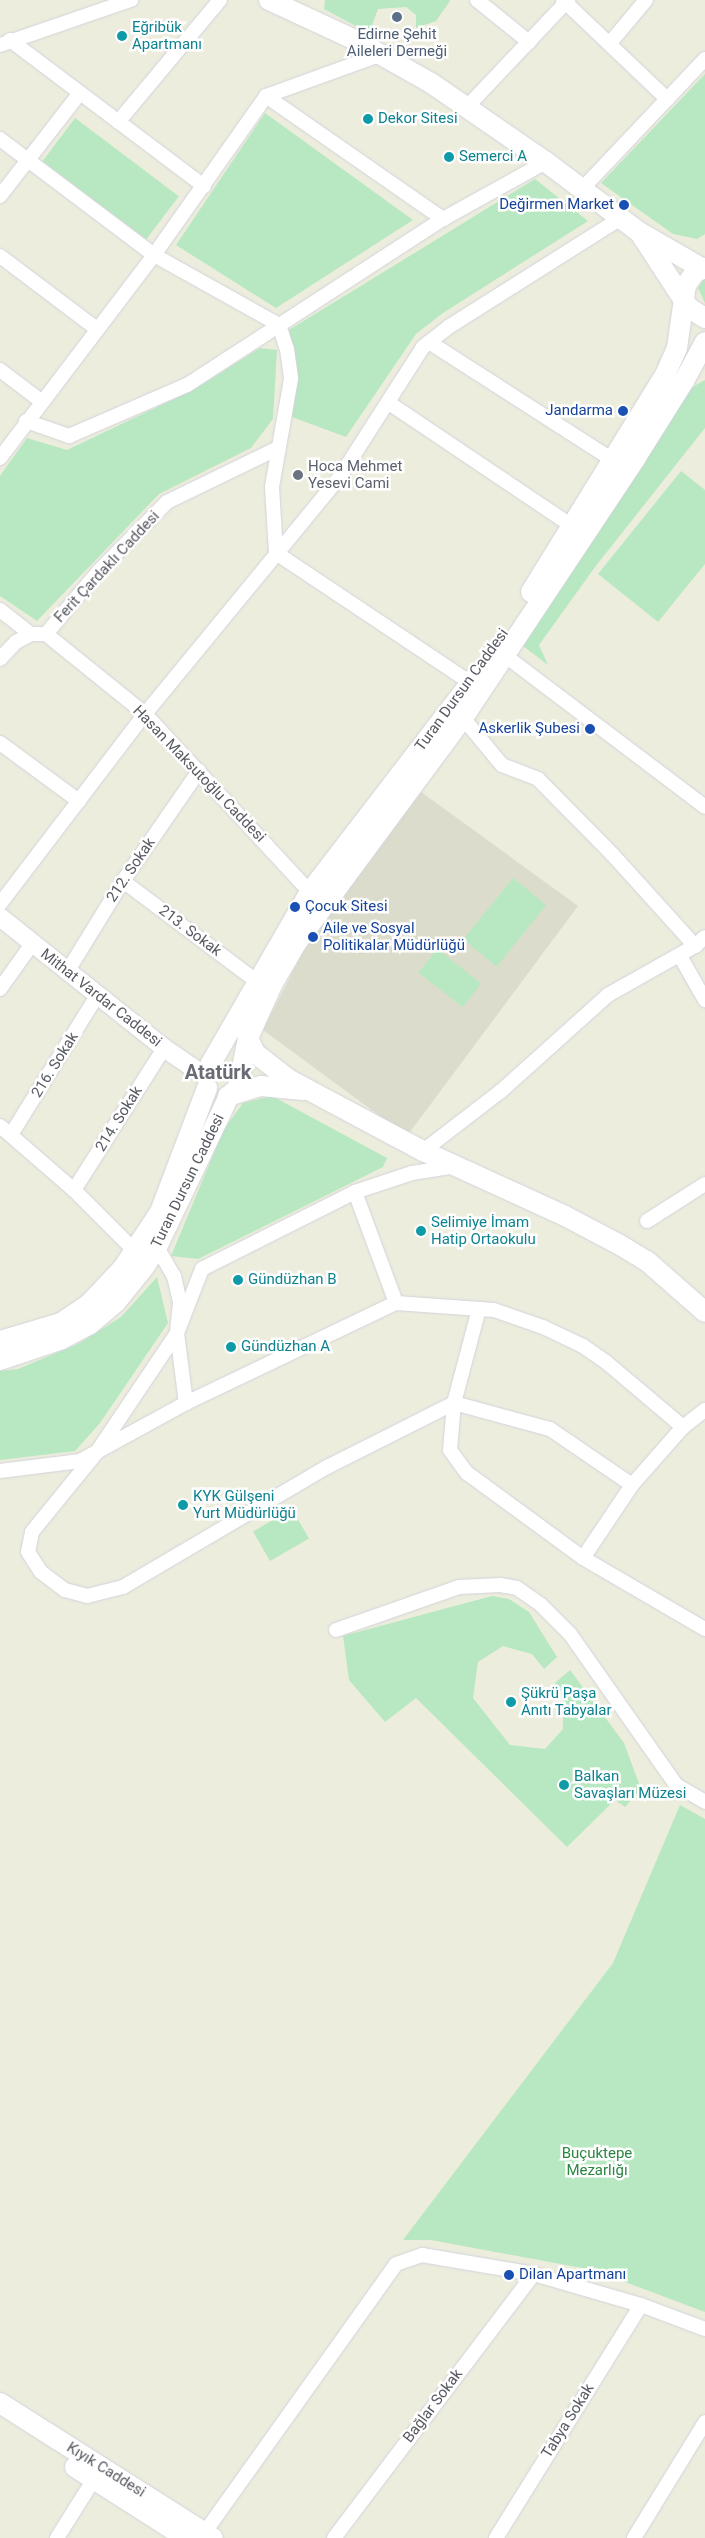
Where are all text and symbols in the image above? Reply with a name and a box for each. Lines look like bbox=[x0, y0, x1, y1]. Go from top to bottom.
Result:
marker: Edirne Şehit Aileleri Derneği bbox=[391, 11, 403, 23]
place label: Eğribük Apartmanı bbox=[132, 18, 202, 53]
place label: Edirne Şehit Aileleri Derneği bbox=[347, 25, 447, 60]
marker: Eğribük Apartmanı bbox=[116, 30, 128, 42]
place label: Dekor Sitesi bbox=[378, 110, 458, 128]
marker: Dekor Sitesi bbox=[362, 113, 374, 125]
place label: Semerci A bbox=[459, 148, 527, 166]
marker: Semerci A bbox=[443, 151, 455, 163]
place label: Değirmen Market bbox=[499, 196, 614, 214]
marker: Değirmen Market bbox=[618, 199, 630, 211]
place label: Jandarma bbox=[545, 402, 613, 420]
marker: Jandarma bbox=[617, 405, 629, 417]
place label: Hoca Mehmet Yesevi Cami bbox=[308, 457, 402, 492]
marker: Hoca Mehmet Yesevi Cami bbox=[292, 469, 304, 481]
street label: Ferit Çardaklı Caddesi bbox=[51, 508, 163, 626]
street label: Turan Dursun Caddesi bbox=[412, 625, 512, 755]
street label: Hasan Maksutoğlu Caddesi bbox=[129, 702, 269, 846]
place label: Askerlik Şubesi bbox=[478, 720, 580, 738]
marker: Askerlik Şubesi bbox=[584, 723, 596, 735]
street label: 212. Sokak bbox=[103, 834, 159, 906]
place label: Çocuk Sitesi bbox=[305, 898, 388, 916]
marker: Çocuk Sitesi bbox=[289, 901, 301, 913]
street label: 213. Sokak bbox=[155, 902, 225, 960]
place label: Aile ve Sosyal Politikalar Müdürlüğü bbox=[323, 919, 465, 954]
marker: Aile ve Sosyal Politikalar Müdürlüğü bbox=[307, 931, 319, 943]
street label: Mithat Vardar Caddesi bbox=[37, 945, 165, 1051]
street label: 216. Sokak bbox=[28, 1029, 82, 1101]
district label: Atatürk bbox=[185, 1060, 251, 1084]
street label: 214. Sokak bbox=[92, 1083, 146, 1155]
street label: Turan Dursun Caddesi bbox=[148, 1111, 228, 1251]
place label: Selimiye İmam Hatip Ortaokulu bbox=[431, 1213, 536, 1248]
marker: Selimiye İmam Hatip Ortaokulu bbox=[415, 1225, 427, 1237]
place label: Gündüzhan B bbox=[248, 1271, 337, 1289]
marker: Gündüzhan B bbox=[232, 1274, 244, 1286]
place label: Gündüzhan A bbox=[241, 1338, 330, 1356]
marker: Gündüzhan A bbox=[225, 1341, 237, 1353]
place label: KYK Gülşeni Yurt Müdürlüğü bbox=[193, 1487, 296, 1522]
marker: KYK Gülşeni Yurt Müdürlüğü bbox=[177, 1499, 189, 1511]
place label: Şükrü Paşa Anıtı Tabyalar bbox=[521, 1684, 612, 1719]
marker: Şükrü Paşa Anıtı Tabyalar bbox=[505, 1696, 517, 1708]
place label: Balkan Savaşları Müzesi bbox=[574, 1767, 686, 1802]
marker: Balkan Savaşları Müzesi bbox=[558, 1779, 570, 1791]
park label: Buçuktepe Mezarlığı bbox=[562, 2144, 632, 2179]
place label: Dilan Apartmanı bbox=[519, 2266, 626, 2284]
marker: Dilan Apartmanı bbox=[503, 2269, 515, 2281]
street label: Bağlar Sokak bbox=[400, 2366, 466, 2446]
street label: Tabya Sokak bbox=[538, 2380, 598, 2462]
street label: Kıyık Caddesi bbox=[63, 2439, 149, 2501]

